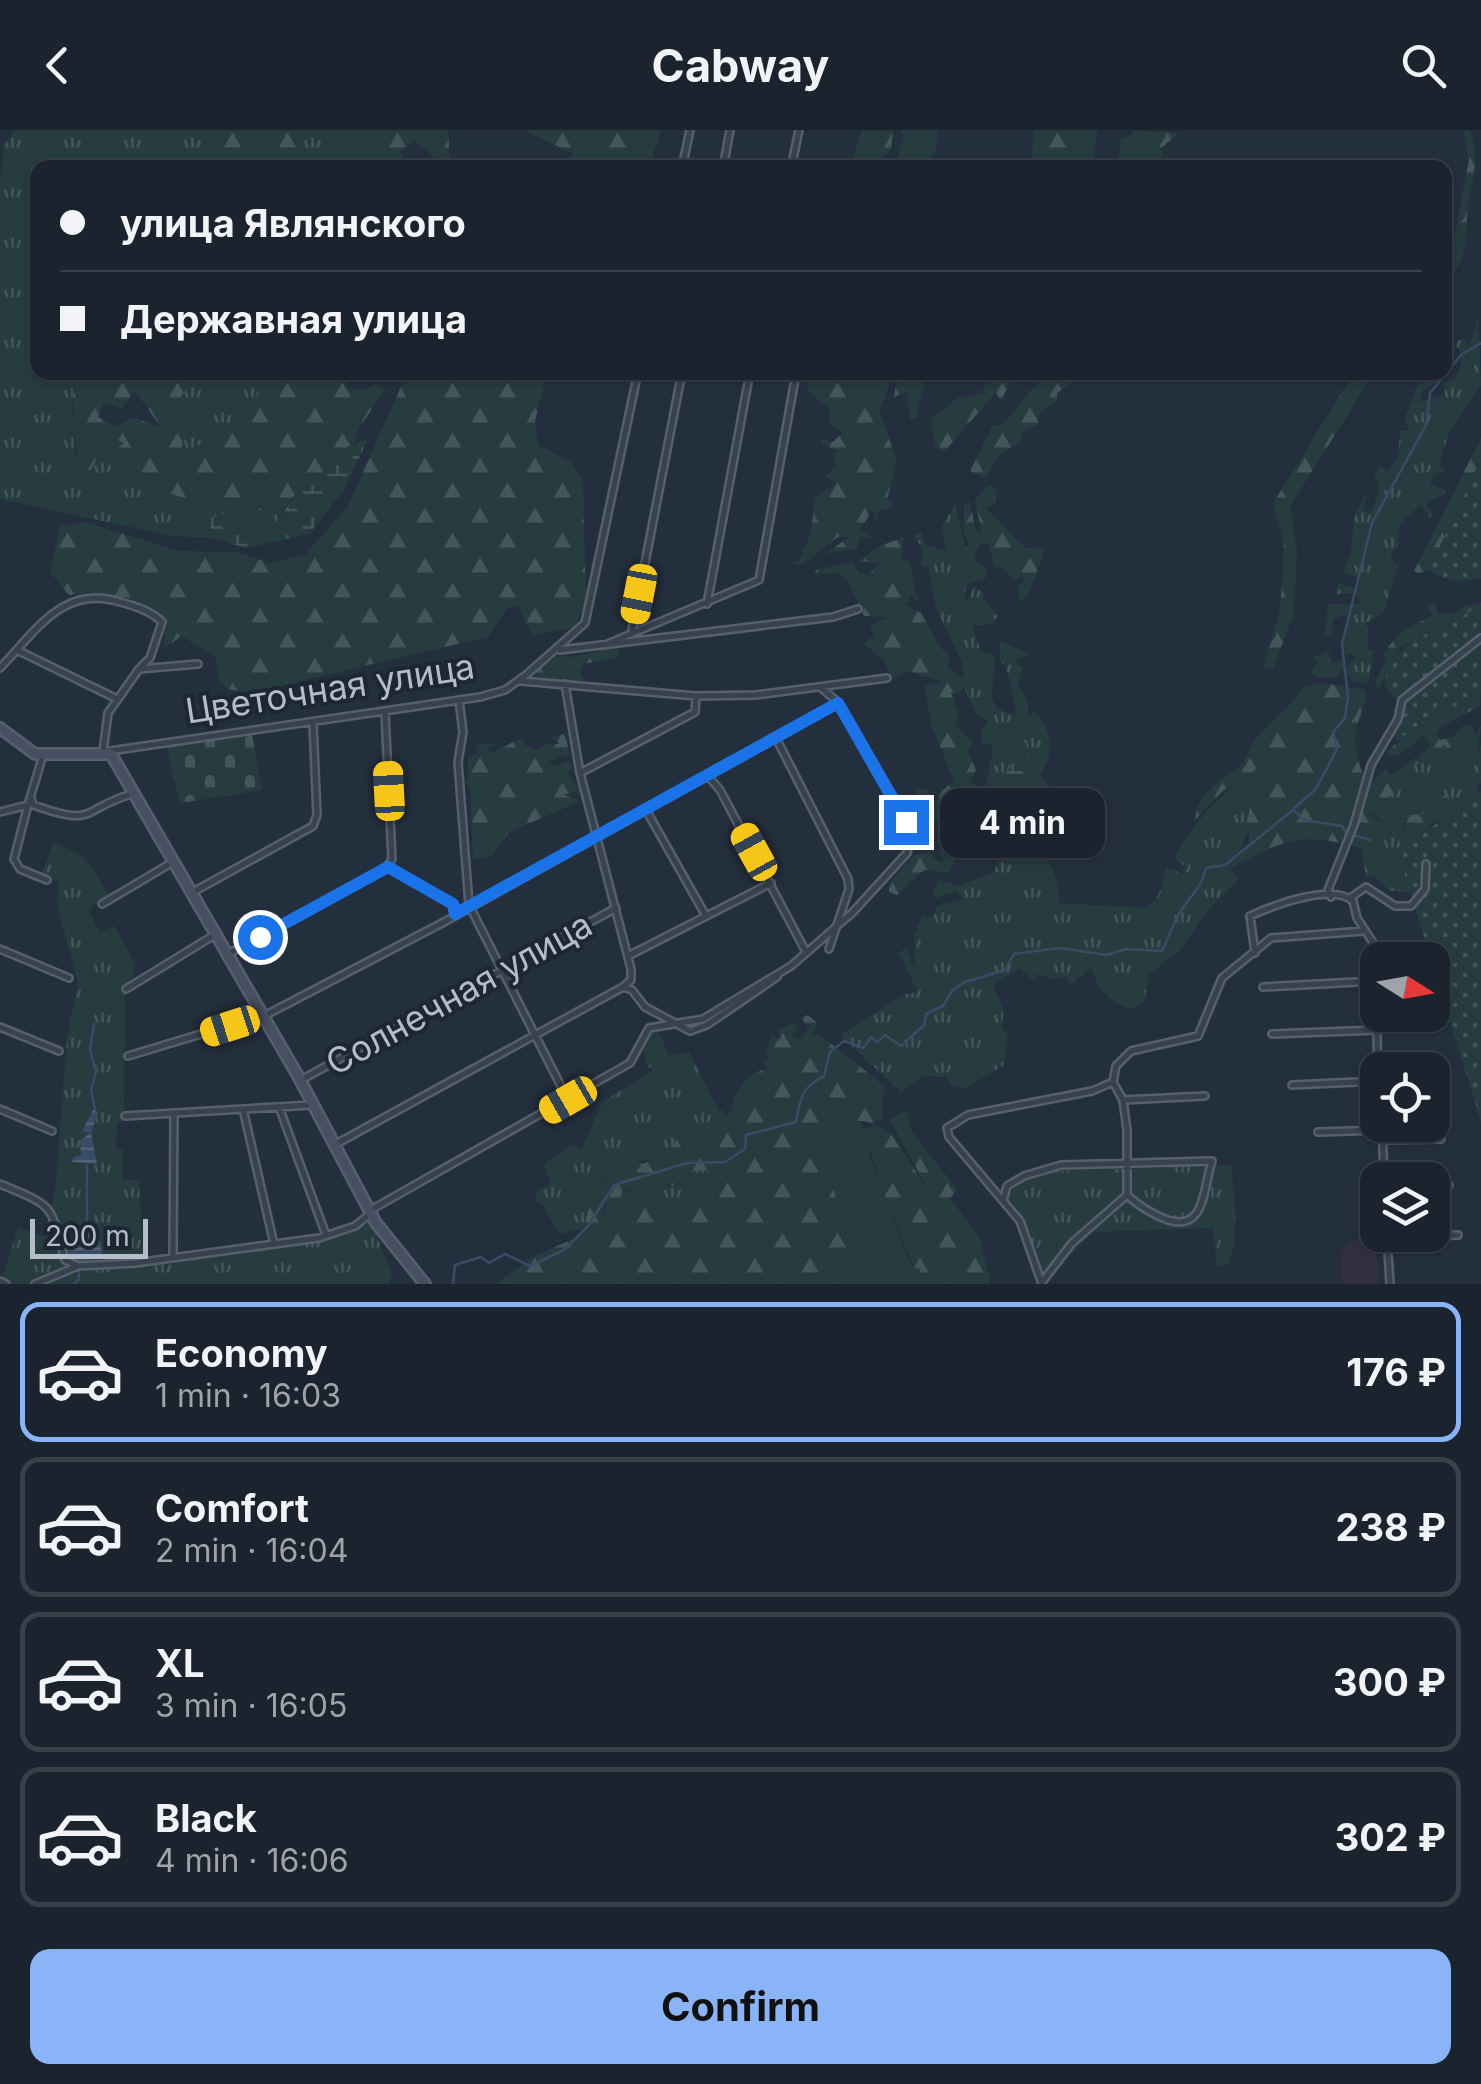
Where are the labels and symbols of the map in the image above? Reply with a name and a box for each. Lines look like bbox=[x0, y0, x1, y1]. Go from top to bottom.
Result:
car bbox=[619, 562, 659, 626]
street label: Цветочная улица bbox=[182, 644, 477, 732]
car bbox=[372, 760, 406, 822]
callout: 4 min bbox=[941, 787, 1106, 857]
route end bbox=[884, 800, 929, 845]
car bbox=[726, 818, 782, 886]
street label: Солнечная улица bbox=[318, 903, 599, 1084]
route start bbox=[238, 915, 283, 960]
north arrow bbox=[1360, 942, 1450, 1032]
car bbox=[197, 1002, 263, 1050]
car bbox=[535, 1072, 601, 1128]
scale bar bbox=[30, 1214, 148, 1258]

